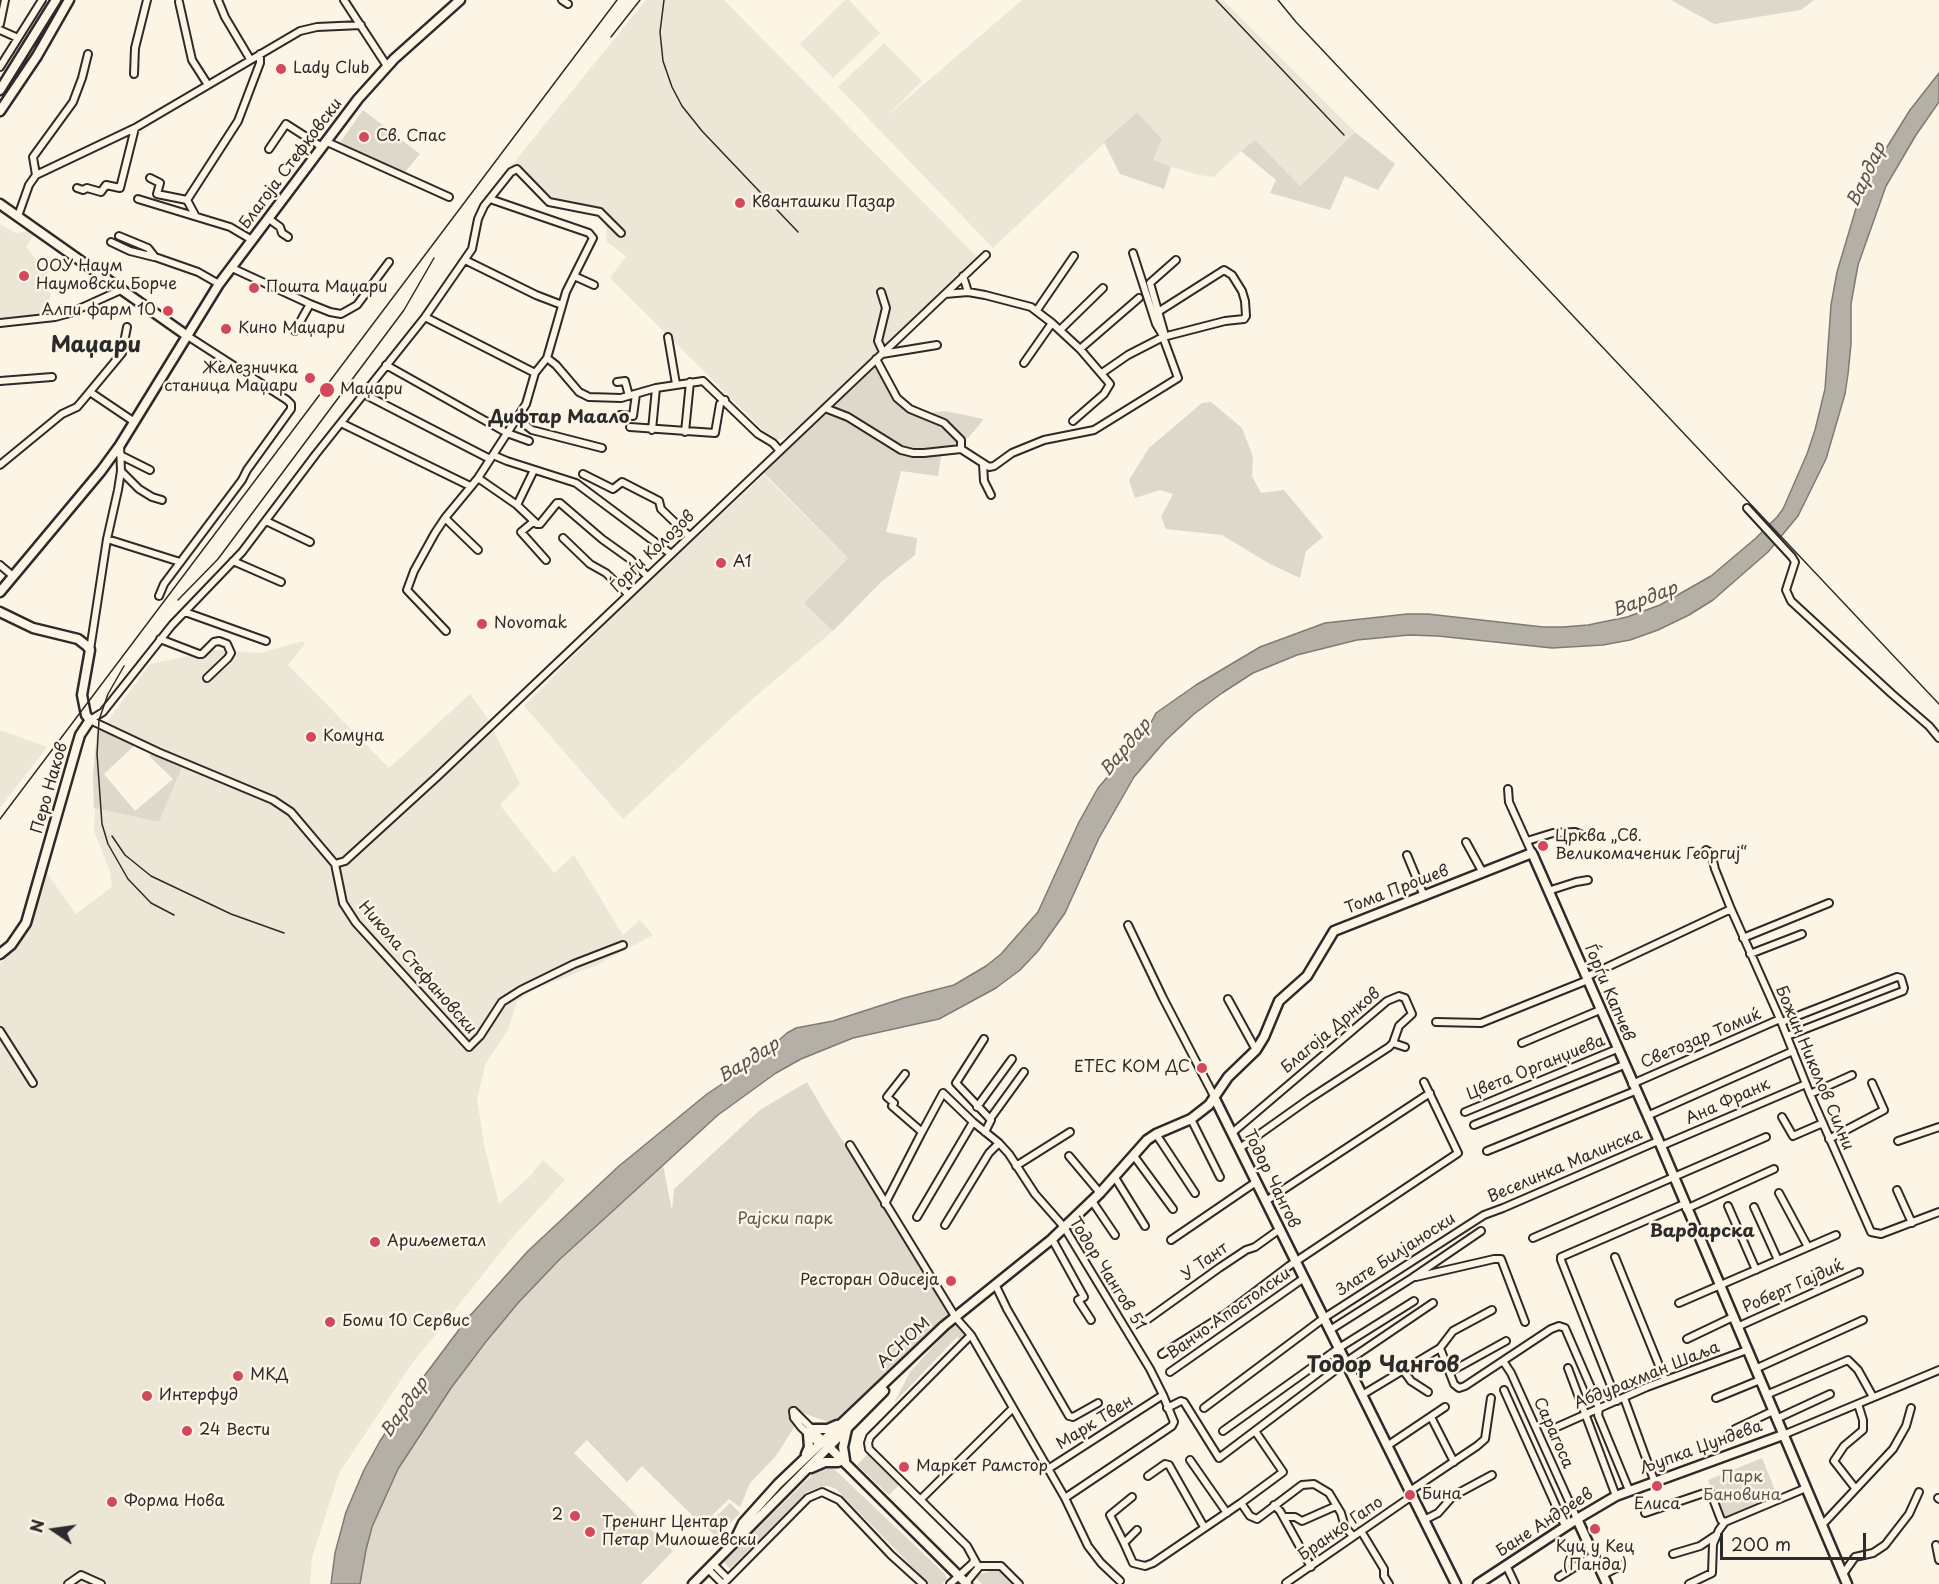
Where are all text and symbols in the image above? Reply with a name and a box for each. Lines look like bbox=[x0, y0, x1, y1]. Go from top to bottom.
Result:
place label: Lady Club bbox=[293, 59, 369, 79]
marker: Lady Club bbox=[274, 62, 288, 76]
street label: Благоја Стефковски bbox=[236, 95, 346, 233]
place label: Св. Спас bbox=[376, 127, 446, 147]
marker: Св. Спас bbox=[357, 130, 371, 144]
water label: Вардар bbox=[1843, 140, 1891, 210]
place label: Кванташки Пазар bbox=[752, 193, 895, 213]
marker: Кванташки Пазар bbox=[733, 196, 747, 210]
place label: ООУ Наум Наумовски Борче bbox=[36, 257, 177, 295]
marker: ООУ Наум Наумовски Борче bbox=[17, 269, 31, 283]
place label: Пошта Маџари bbox=[266, 278, 388, 298]
marker: Пошта Маџари bbox=[247, 281, 261, 295]
place label: Алпи фарм 10 bbox=[41, 301, 156, 321]
marker: Алпи фарм 10 bbox=[161, 304, 175, 318]
place label: Кино Маџари bbox=[238, 319, 345, 339]
marker: Кино Маџари bbox=[219, 322, 233, 336]
district label: Маџари bbox=[51, 333, 141, 359]
place label: Железничка станица Маџари bbox=[164, 359, 298, 397]
marker: Железничка станица Маџари bbox=[303, 371, 317, 385]
place label: Маџари bbox=[340, 380, 403, 400]
marker: Маџари bbox=[318, 381, 336, 399]
district label: Дифтар Маало bbox=[489, 407, 629, 429]
street label: Ѓорѓи Колозов bbox=[607, 507, 699, 597]
place label: А1 bbox=[733, 553, 752, 573]
marker: А1 bbox=[714, 556, 728, 570]
water label: Вардар bbox=[1609, 578, 1681, 622]
place label: Novomak bbox=[494, 614, 567, 634]
marker: Novomak bbox=[475, 617, 489, 631]
water label: Вардар bbox=[1096, 715, 1156, 781]
place label: Комуна bbox=[323, 727, 384, 747]
marker: Комуна bbox=[304, 730, 318, 744]
street label: Перо Наков bbox=[28, 740, 72, 836]
place label: Црква „Св. Великомаченик Георгиј“ bbox=[1555, 827, 1747, 865]
marker: Црква „Св. Великомаченик Георгиј“ bbox=[1536, 839, 1550, 853]
street label: Тома Прошев bbox=[1342, 861, 1452, 919]
street label: Никола Стефановски bbox=[354, 898, 480, 1038]
street label: Ѓорѓи Капчев bbox=[1580, 942, 1638, 1044]
street label: Божин Николов Силни bbox=[1771, 983, 1857, 1153]
street label: Благоја Дрнков bbox=[1278, 984, 1384, 1078]
street label: Светозар Томиќ bbox=[1638, 1005, 1764, 1073]
street label: Цвета Органџиева bbox=[1464, 1031, 1608, 1105]
water label: Вардар bbox=[714, 1034, 784, 1088]
place label: ЕТЕС КОМ ДС bbox=[1074, 1058, 1190, 1078]
marker: ЕТЕС КОМ ДС bbox=[1195, 1061, 1209, 1075]
street label: Ана Франк bbox=[1683, 1075, 1773, 1129]
street label: Веселинка Малинска bbox=[1485, 1125, 1645, 1207]
street label: Тодор Чангов bbox=[1239, 1127, 1303, 1231]
street label: Злате Билјаноски bbox=[1333, 1209, 1459, 1301]
park label: Рајски парк bbox=[737, 1210, 833, 1230]
street label: Тодор Чангов 51 bbox=[1064, 1214, 1150, 1334]
district label: Вардарска bbox=[1649, 1221, 1755, 1243]
place label: Ариљеметал bbox=[387, 1232, 486, 1252]
marker: Ариљеметал bbox=[368, 1235, 382, 1249]
street label: У Тант bbox=[1178, 1239, 1232, 1285]
street label: Роберт Гајдиќ bbox=[1740, 1256, 1846, 1318]
street label: Ванчо Апостолски bbox=[1164, 1264, 1294, 1364]
place label: Ресторан Одисеја bbox=[800, 1271, 939, 1291]
marker: Ресторан Одисеја bbox=[944, 1274, 958, 1288]
place label: Боми 10 Сервис bbox=[342, 1312, 470, 1332]
street label: АСНОМ bbox=[873, 1314, 935, 1372]
marker: Боми 10 Сервис bbox=[323, 1315, 337, 1329]
street label: Абдурахман Шаља bbox=[1572, 1338, 1722, 1414]
district label: Тодор Чангов bbox=[1306, 1353, 1460, 1379]
place label: МКД bbox=[250, 1366, 289, 1386]
marker: МКД bbox=[231, 1369, 245, 1383]
water label: Вардар bbox=[377, 1374, 433, 1442]
place label: Интерфуд bbox=[159, 1386, 238, 1406]
marker: Интерфуд bbox=[140, 1389, 154, 1403]
street label: Марк Твен bbox=[1053, 1392, 1137, 1454]
street label: Сарагоса bbox=[1529, 1394, 1577, 1472]
street label: Љупка Џундева bbox=[1637, 1417, 1765, 1479]
place label: 24 Вести bbox=[199, 1421, 270, 1441]
marker: 24 Вести bbox=[180, 1424, 194, 1438]
place label: Маркет Рамстор bbox=[916, 1457, 1048, 1477]
marker: Маркет Рамстор bbox=[897, 1460, 911, 1474]
park label: Парк Бановина bbox=[1703, 1468, 1781, 1506]
marker: Елиса bbox=[1650, 1479, 1664, 1493]
place label: Бина bbox=[1422, 1485, 1462, 1505]
street label: Бане Андреев bbox=[1493, 1485, 1597, 1561]
marker: Бина bbox=[1403, 1488, 1417, 1502]
place label: Форма Нова bbox=[124, 1492, 224, 1512]
street label: Бранко Гапо bbox=[1295, 1493, 1387, 1565]
marker: Форма Нова bbox=[105, 1495, 119, 1509]
place label: Елиса bbox=[1634, 1495, 1680, 1515]
north arrow bbox=[24, 1500, 84, 1560]
place label: 2 bbox=[552, 1506, 563, 1526]
marker: 2 bbox=[568, 1509, 582, 1523]
place label: Тренинг Центар Петар Милошевски bbox=[602, 1513, 757, 1551]
text: N bbox=[23, 1517, 50, 1535]
scale bar bbox=[1723, 1521, 1868, 1559]
marker: Куц у Кец (Панда) bbox=[1588, 1522, 1602, 1536]
marker: Тренинг Центар Петар Милошевски bbox=[583, 1525, 597, 1539]
text: 200 m bbox=[1731, 1530, 1791, 1557]
place label: Куц у Кец (Панда) bbox=[1556, 1538, 1634, 1576]

